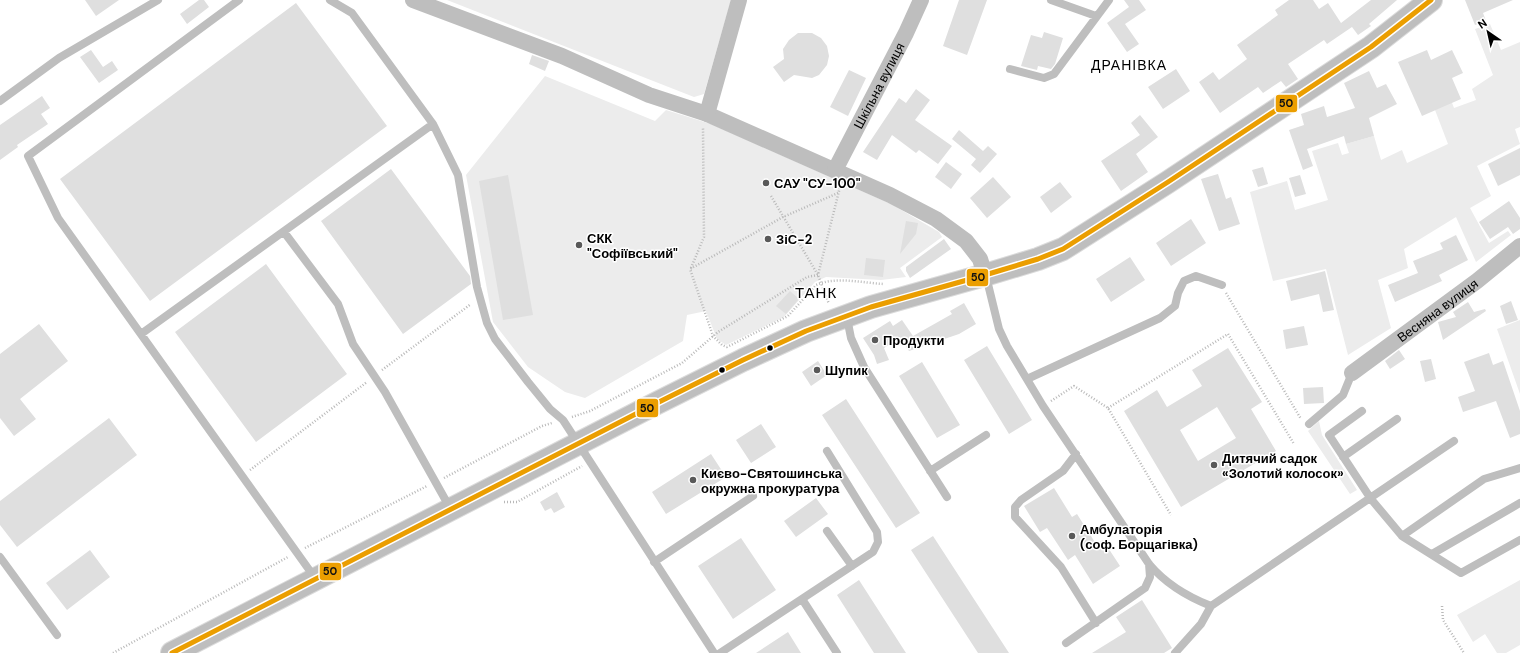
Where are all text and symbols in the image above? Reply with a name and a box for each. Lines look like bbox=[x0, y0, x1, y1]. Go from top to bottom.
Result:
north arrow bbox=[1468, 12, 1508, 52]
text: N bbox=[1475, 16, 1490, 32]
street label: Шкільна вулиця bbox=[849, 40, 908, 132]
district label: ДРАНІВКА bbox=[1091, 56, 1167, 74]
line badge: 50 bbox=[1275, 94, 1298, 113]
text: 50 bbox=[1279, 96, 1294, 110]
place label: САУ "СУ-100" bbox=[774, 175, 861, 192]
marker: САУ "СУ-100" bbox=[761, 178, 771, 188]
place label: СКК "Софіївський" bbox=[587, 230, 678, 262]
place label: ЗіС-2 bbox=[776, 231, 812, 248]
marker: ЗіС-2 bbox=[763, 234, 773, 244]
marker: СКК "Софіївський" bbox=[574, 240, 584, 250]
line badge: 50 bbox=[966, 268, 989, 287]
text: 50 bbox=[971, 270, 986, 284]
street label: Весняна вулиця bbox=[1393, 275, 1481, 346]
district label: ТАНК bbox=[795, 283, 837, 303]
place label: Продукти bbox=[883, 332, 945, 349]
marker: Продукти bbox=[870, 335, 880, 345]
unlabelled marker bbox=[765, 343, 775, 353]
place label: Шупик bbox=[825, 362, 868, 379]
unlabelled marker bbox=[717, 365, 727, 375]
marker: Шупик bbox=[812, 365, 822, 375]
line badge: 50 bbox=[636, 398, 659, 418]
text: 50 bbox=[640, 401, 655, 415]
place label: Дитячий садок «Золотий колосок» bbox=[1222, 450, 1344, 482]
marker: Дитячий садок «Золотий колосок» bbox=[1209, 460, 1219, 470]
place label: Києво-Святошинська окружна прокуратура bbox=[701, 465, 843, 497]
marker: Києво-Святошинська окружна прокуратура bbox=[688, 475, 698, 485]
place label: Амбулаторія (соф. Борщагівка) bbox=[1080, 521, 1198, 553]
marker: Амбулаторія (соф. Борщагівка) bbox=[1067, 531, 1077, 541]
line badge: 50 bbox=[319, 562, 342, 581]
text: 50 bbox=[323, 564, 338, 578]

